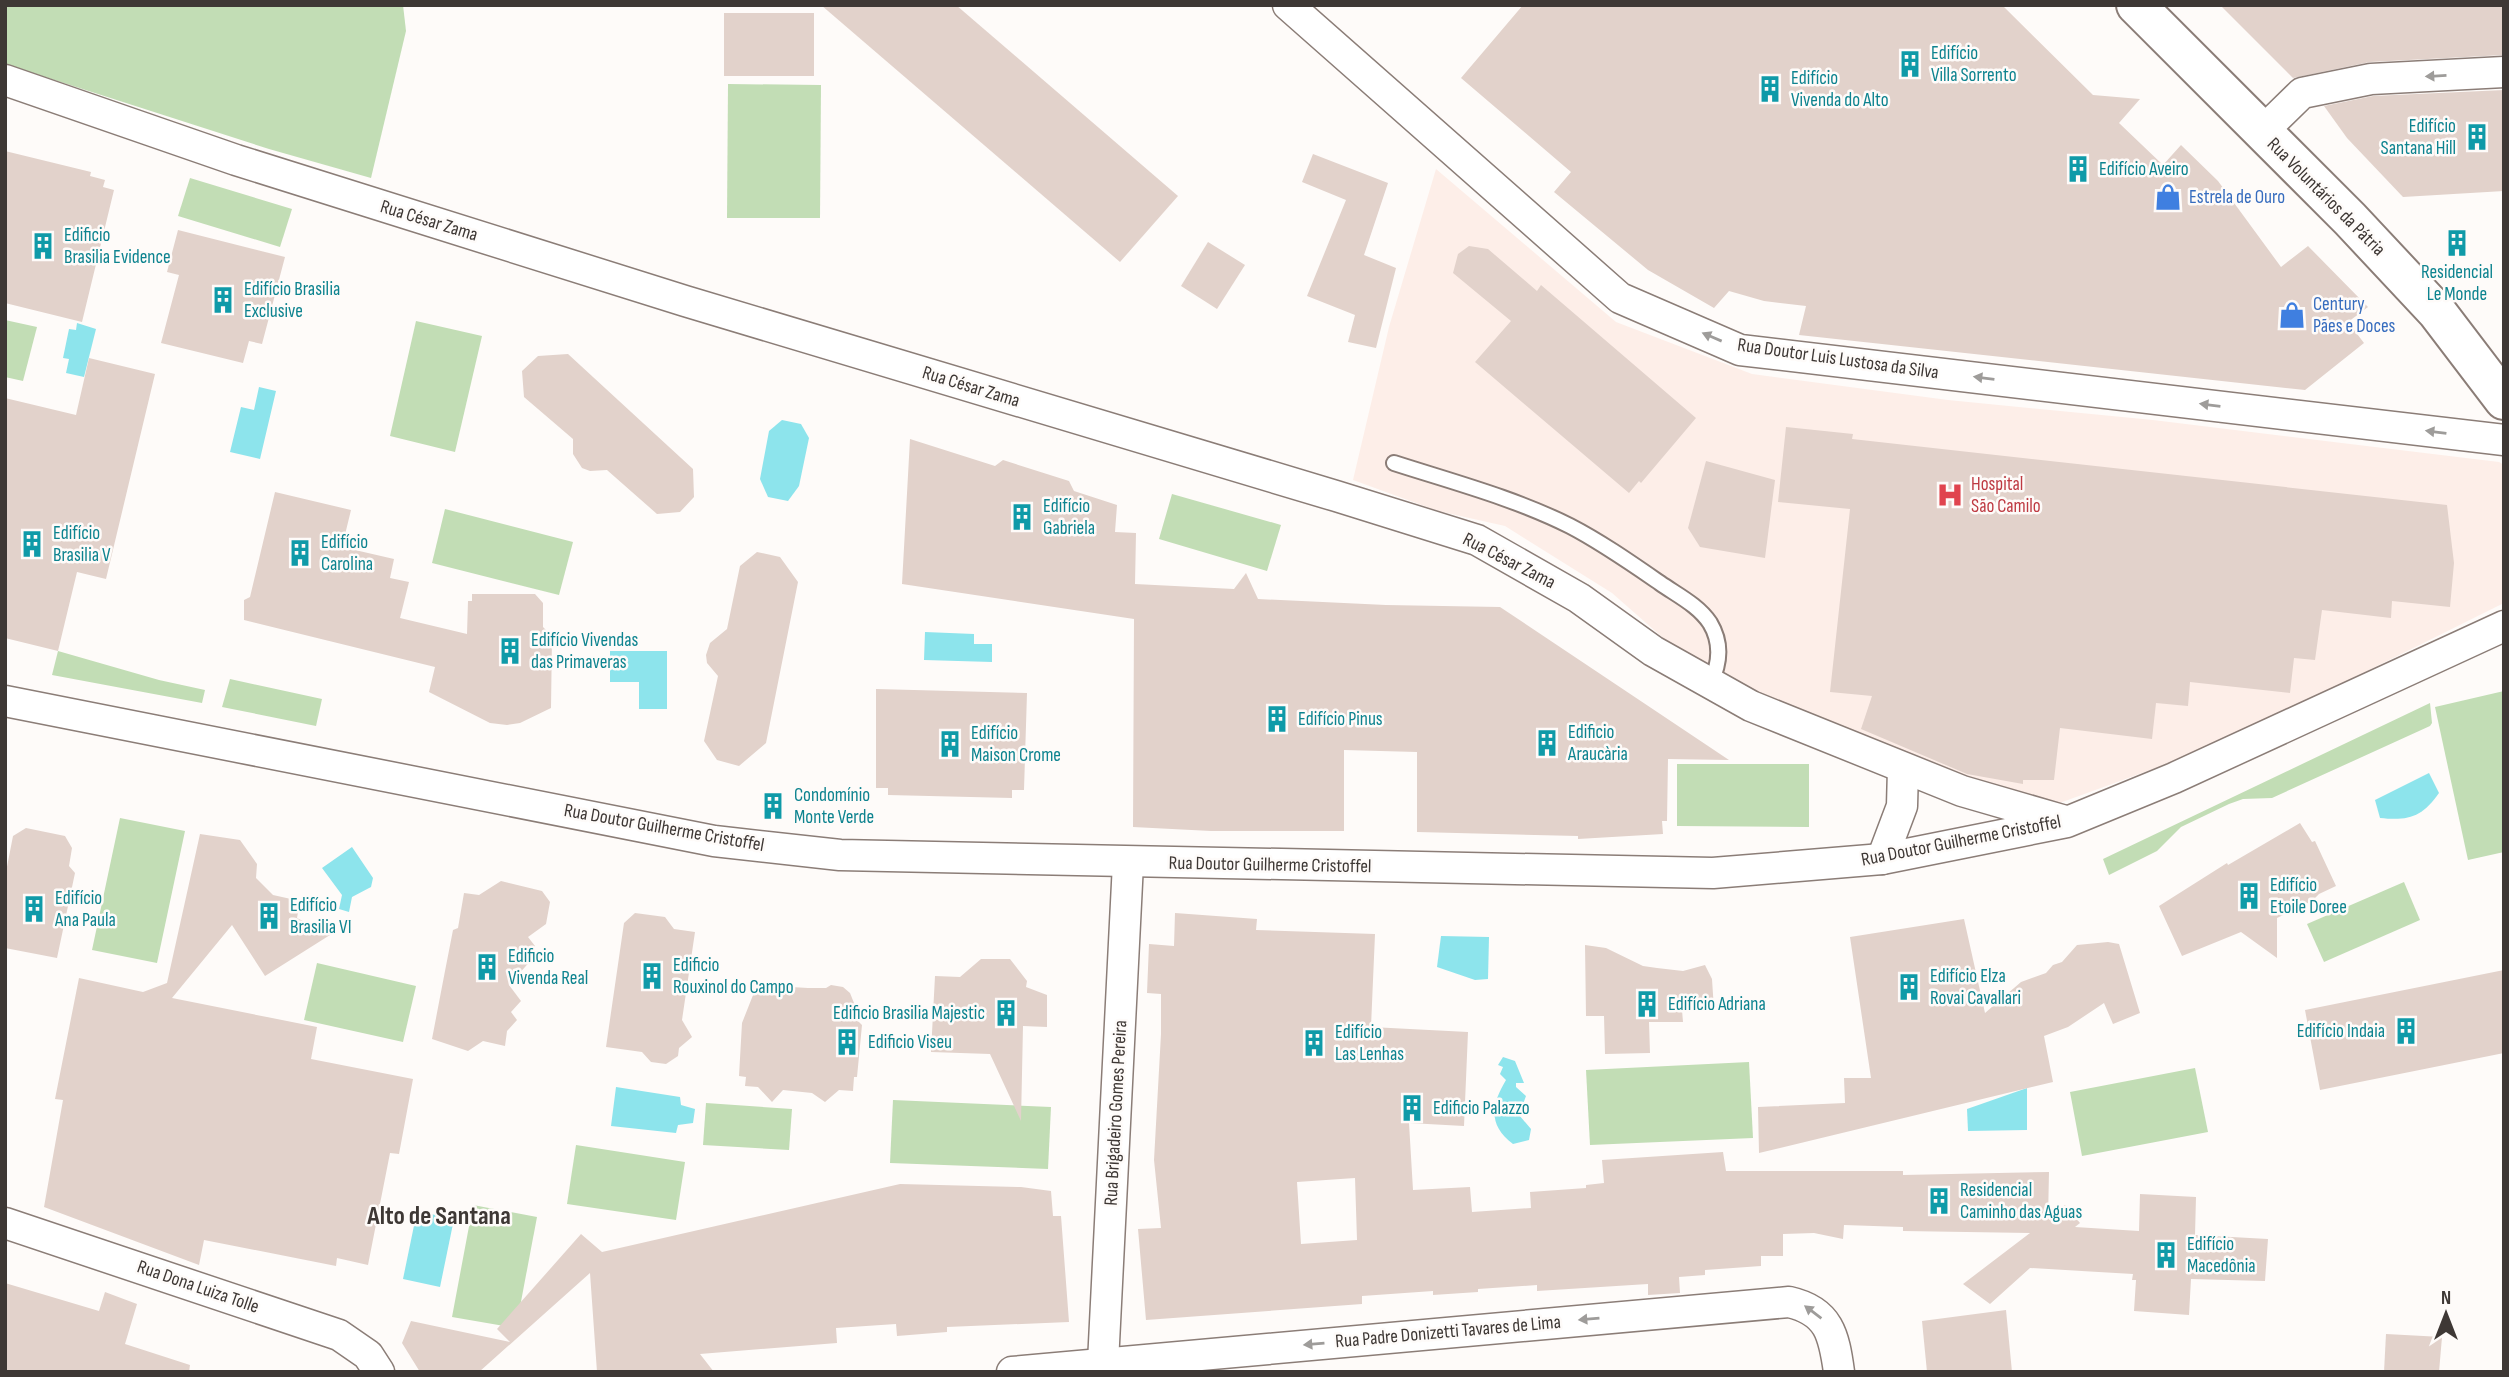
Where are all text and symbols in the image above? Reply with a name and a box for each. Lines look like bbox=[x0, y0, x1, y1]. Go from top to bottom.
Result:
place label: Edifício Villa Sorrento bbox=[1931, 42, 2017, 87]
building icon: Edifício Villa Sorrento bbox=[1895, 49, 1925, 79]
place label: Edifício Vivenda do Alto bbox=[1791, 67, 1889, 112]
one-way arrow bbox=[2424, 70, 2446, 81]
building icon: Edifício Vivenda do Alto bbox=[1755, 74, 1785, 104]
place label: Edifício Santana Hill bbox=[2381, 115, 2456, 160]
building icon: Edifício Santana Hill bbox=[2462, 122, 2492, 152]
street label: Rua Voluntários da Pátria bbox=[2262, 133, 2390, 261]
building icon: Edifício Aveiro bbox=[2063, 154, 2093, 184]
place label: Edifício Aveiro bbox=[2099, 158, 2189, 181]
shop icon: Estrela de Ouro bbox=[2153, 182, 2183, 212]
place label: Estrela de Ouro bbox=[2189, 186, 2285, 209]
street label: Rua César Zama bbox=[377, 195, 481, 247]
place label: Edificio Brasilia Evidence bbox=[64, 224, 171, 269]
building icon: Residencial Le Monde bbox=[2442, 228, 2472, 258]
building icon: Edificio Brasilia Evidence bbox=[28, 231, 58, 261]
place label: Residencial Le Monde bbox=[2421, 261, 2493, 306]
place label: Edifício Brasilia Exclusive bbox=[244, 278, 340, 323]
building icon: Edifício Brasilia Exclusive bbox=[208, 285, 238, 315]
place label: Century Pães e Doces bbox=[2313, 293, 2396, 338]
shop icon: Century Pães e Doces bbox=[2277, 300, 2307, 330]
one-way arrow bbox=[1702, 331, 1722, 343]
street label: Rua Doutor Luis Lustosa da Silva bbox=[1736, 333, 1940, 385]
street label: Rua César Zama bbox=[919, 361, 1023, 413]
one-way arrow bbox=[1973, 373, 1995, 384]
one-way arrow bbox=[2199, 400, 2221, 411]
one-way arrow bbox=[2425, 426, 2447, 437]
place label: Hospital São Camilo bbox=[1971, 473, 2041, 518]
hospital icon: Hospital São Camilo bbox=[1935, 480, 1965, 510]
place label: Edifício Gabriela bbox=[1043, 495, 1095, 540]
building icon: Edifício Gabriela bbox=[1007, 502, 1037, 532]
place label: Edifício Brasilia V bbox=[53, 522, 111, 567]
street label: Rua César Zama bbox=[1459, 528, 1559, 594]
building icon: Edifício Brasilia V bbox=[17, 529, 47, 559]
place label: Edifício Carolina bbox=[321, 531, 373, 576]
building icon: Edifício Carolina bbox=[285, 538, 315, 568]
place label: Edifício Vivendas das Primaveras bbox=[531, 629, 639, 674]
building icon: Edifício Vivendas das Primaveras bbox=[495, 636, 525, 666]
building icon: Edifício Pinus bbox=[1262, 704, 1292, 734]
place label: Edifício Pinus bbox=[1298, 708, 1383, 731]
place label: Edificio Araucària bbox=[1567, 721, 1628, 766]
place label: Edifício Maison Crome bbox=[971, 722, 1061, 767]
building icon: Edificio Araucària bbox=[1532, 728, 1562, 758]
building icon: Edifício Maison Crome bbox=[935, 729, 965, 759]
place label: Condomínio Monte Verde bbox=[794, 784, 874, 829]
building icon: Condomínio Monte Verde bbox=[758, 791, 788, 821]
street label: Rua Doutor Guilherme Cristoffel bbox=[562, 799, 766, 857]
street label: Rua Doutor Guilherme Cristoffel bbox=[1859, 810, 2063, 872]
street label: Rua Doutor Guilherme Cristoffel bbox=[1168, 852, 1372, 878]
place label: Edifício Etoile Doree bbox=[2270, 874, 2347, 919]
building icon: Edifício Etoile Doree bbox=[2234, 881, 2264, 911]
place label: Edifício Ana Paula bbox=[54, 887, 116, 932]
building icon: Edifício Ana Paula bbox=[19, 894, 49, 924]
place label: Edifício Brasilia VI bbox=[290, 894, 351, 939]
building icon: Edifício Brasilia VI bbox=[254, 901, 284, 931]
place label: Edificio Vivenda Real bbox=[508, 945, 588, 990]
building icon: Edificio Vivenda Real bbox=[472, 952, 502, 982]
place label: Edificio Rouxinol do Campo bbox=[673, 954, 794, 999]
building icon: Edificio Rouxinol do Campo bbox=[637, 961, 667, 991]
place label: Edifício Elza Rovai Cavallari bbox=[1930, 965, 2021, 1010]
building icon: Edifício Elza Rovai Cavallari bbox=[1894, 972, 1924, 1002]
building icon: Edifício Adriana bbox=[1632, 989, 1662, 1019]
place label: Edifício Adriana bbox=[1668, 993, 1766, 1016]
building icon: Edificio Brasilia Majestic bbox=[991, 998, 1021, 1028]
place label: Edificio Brasilia Majestic bbox=[833, 1002, 985, 1025]
building icon: Edifício Indaia bbox=[2391, 1016, 2421, 1046]
street label: Rua Brigadeiro Gomes Pereira bbox=[1100, 1020, 1132, 1206]
place label: Edifício Indaia bbox=[2297, 1020, 2385, 1043]
place label: Edifício Las Lenhas bbox=[1335, 1021, 1404, 1066]
building icon: Edificio Viseu bbox=[832, 1027, 862, 1057]
building icon: Edifício Las Lenhas bbox=[1299, 1028, 1329, 1058]
place label: Edificio Viseu bbox=[868, 1031, 952, 1054]
building icon: Edificio Palazzo bbox=[1397, 1093, 1427, 1123]
place label: Edificio Palazzo bbox=[1433, 1097, 1530, 1120]
place label: Residencial Caminho das Aguas bbox=[1960, 1179, 2082, 1224]
building icon: Residencial Caminho das Aguas bbox=[1924, 1186, 1954, 1216]
district label: Alto de Santana bbox=[366, 1201, 511, 1232]
place label: Edifício Macedônia bbox=[2187, 1233, 2256, 1278]
building icon: Edifício Macedônia bbox=[2151, 1240, 2181, 1270]
street label: Rua Dona Luiza Tolle bbox=[134, 1255, 262, 1319]
north arrow bbox=[2411, 1279, 2481, 1349]
text: N bbox=[2441, 1287, 2451, 1310]
one-way arrow bbox=[1803, 1305, 1822, 1319]
street label: Rua Padre Donizetti Tavares de Lima bbox=[1334, 1311, 1562, 1353]
one-way arrow bbox=[1578, 1314, 1600, 1325]
one-way arrow bbox=[1302, 1339, 1324, 1350]

